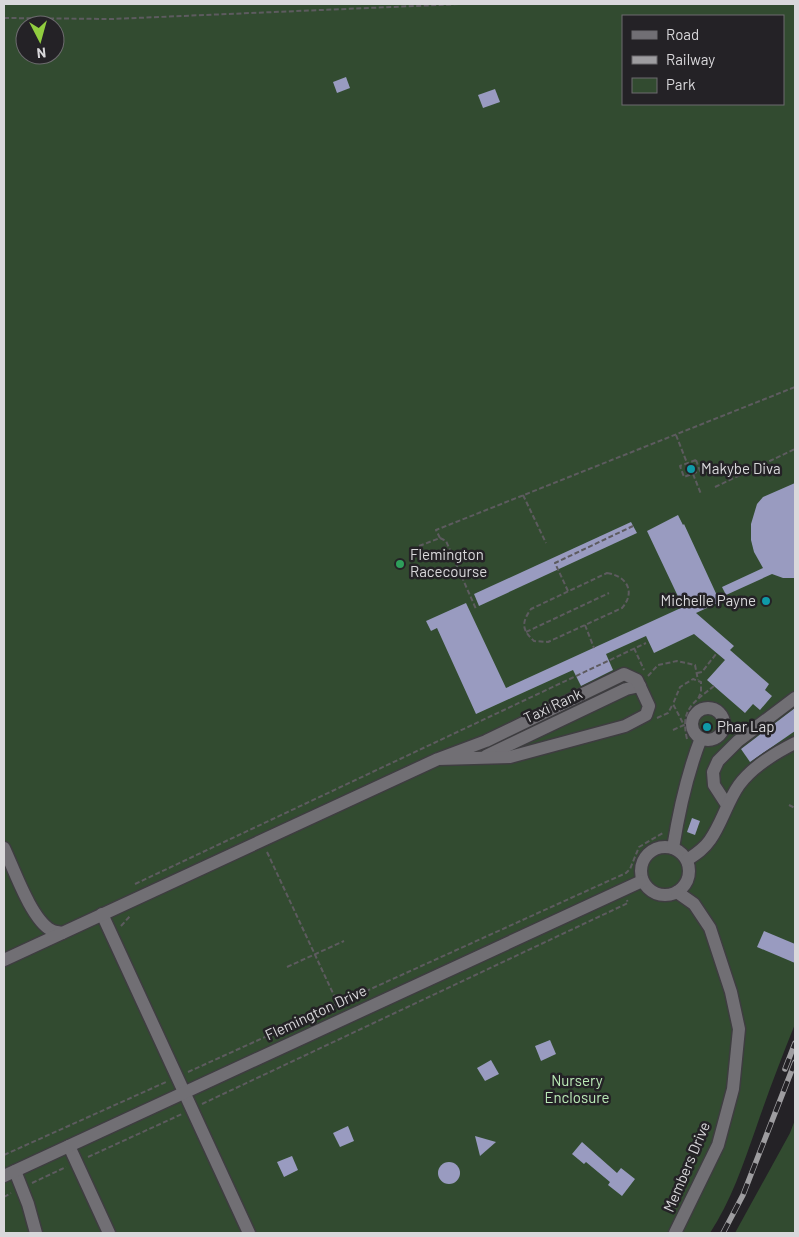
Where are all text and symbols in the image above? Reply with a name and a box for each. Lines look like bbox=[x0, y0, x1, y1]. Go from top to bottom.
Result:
north arrow bbox=[15, 15, 65, 65]
legend bbox=[622, 15, 784, 105]
text: Road bbox=[666, 25, 699, 43]
text: N bbox=[36, 44, 47, 62]
text: Railway bbox=[666, 50, 715, 68]
text: Park bbox=[666, 75, 696, 93]
place label: Makybe Diva bbox=[701, 459, 781, 477]
marker: Makybe Diva bbox=[685, 463, 697, 475]
place label: Flemington Racecourse bbox=[410, 545, 487, 580]
marker: Flemington Racecourse bbox=[394, 558, 406, 570]
place label: Michelle Payne bbox=[660, 591, 756, 609]
marker: Michelle Payne bbox=[760, 595, 772, 607]
street label: Taxi Rank bbox=[521, 684, 585, 726]
place label: Phar Lap bbox=[717, 717, 775, 735]
marker: Phar Lap bbox=[701, 721, 713, 733]
street label: Flemington Drive bbox=[262, 981, 369, 1044]
park label: Nursery Enclosure bbox=[544, 1071, 610, 1106]
street label: Members Drive bbox=[659, 1119, 713, 1214]

